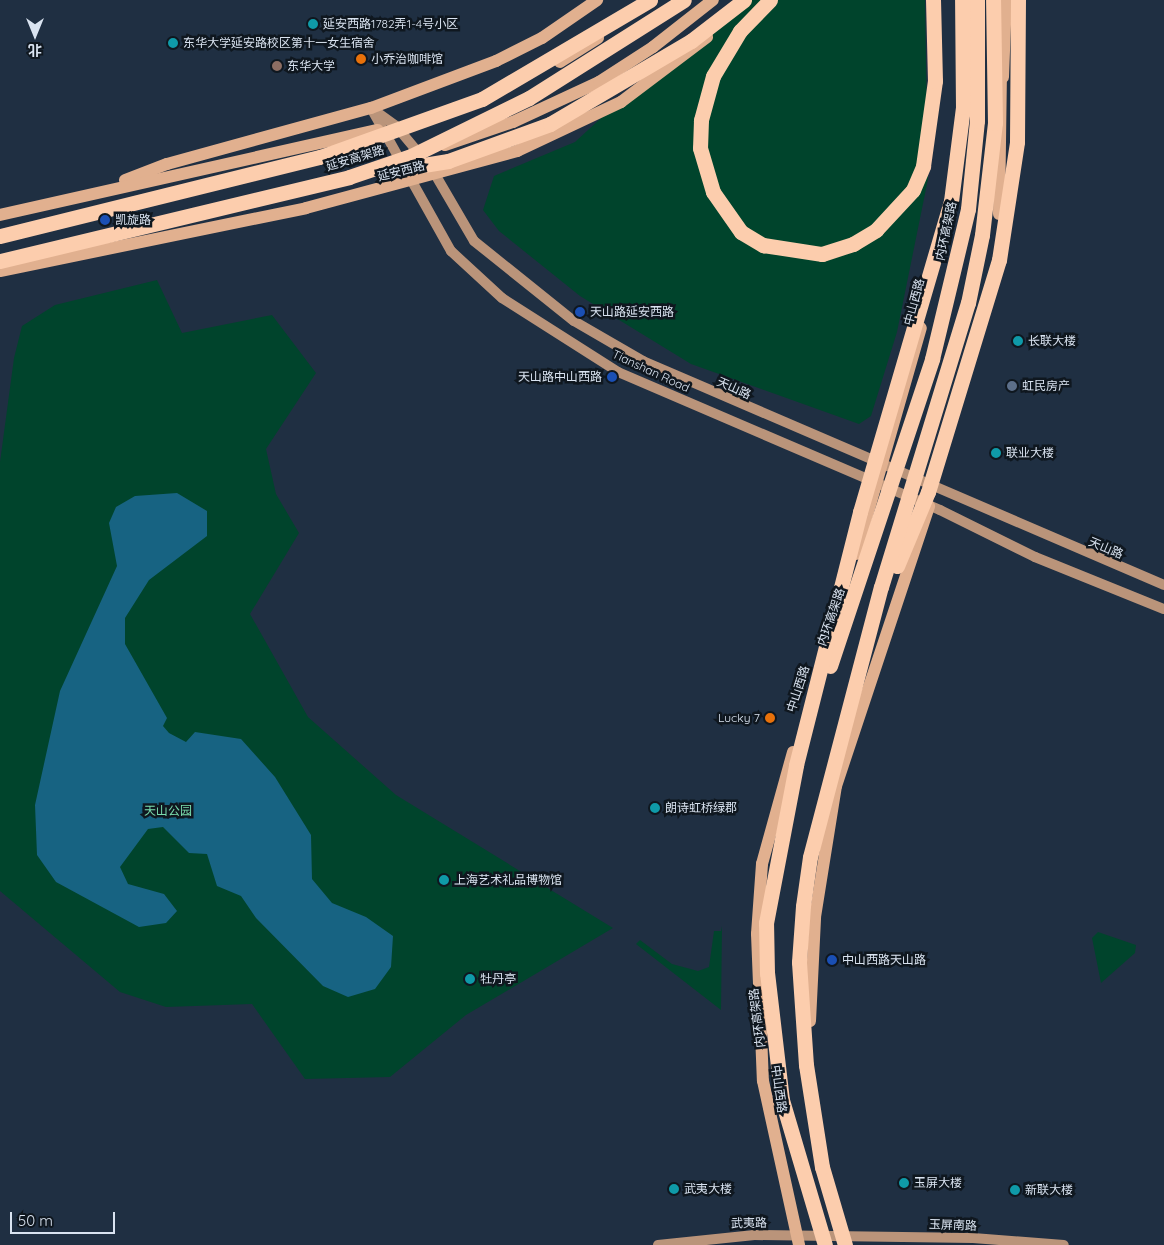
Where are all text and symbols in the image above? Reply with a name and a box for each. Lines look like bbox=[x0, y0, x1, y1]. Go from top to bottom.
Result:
north arrow bbox=[10, 10, 60, 60]
place label: 延安西路1782弄1-4号小区 bbox=[323, 17, 458, 31]
marker: 延安西路1782弄1-4号小区 bbox=[307, 18, 319, 30]
place label: 东华大学延安路校区第十一女生宿舍 bbox=[183, 36, 375, 50]
marker: 东华大学延安路校区第十一女生宿舍 bbox=[167, 37, 179, 49]
text: 北 bbox=[28, 41, 42, 59]
place label: 小乔治咖啡馆 bbox=[371, 52, 443, 66]
marker: 小乔治咖啡馆 bbox=[355, 53, 367, 65]
place label: 东华大学 bbox=[287, 59, 335, 73]
marker: 东华大学 bbox=[271, 60, 283, 72]
street label: 延安高架路 bbox=[324, 142, 386, 174]
street label: 延安西路 bbox=[376, 158, 426, 184]
street label: 内环高架路 bbox=[933, 200, 959, 262]
place label: 凯旋路 bbox=[115, 213, 151, 227]
marker: 凯旋路 bbox=[99, 214, 111, 226]
street label: 中山西路 bbox=[901, 277, 927, 327]
place label: 天山路延安西路 bbox=[590, 305, 674, 319]
marker: 天山路延安西路 bbox=[574, 306, 586, 318]
place label: 长联大楼 bbox=[1028, 334, 1076, 348]
marker: 长联大楼 bbox=[1012, 335, 1024, 347]
street label: Tianshan Road bbox=[610, 347, 692, 395]
place label: 天山路中山西路 bbox=[518, 370, 602, 384]
marker: 天山路中山西路 bbox=[606, 371, 618, 383]
street label: 天山路 bbox=[715, 374, 753, 402]
place label: 虹民房产 bbox=[1022, 379, 1070, 393]
marker: 虹民房产 bbox=[1006, 380, 1018, 392]
place label: 联业大楼 bbox=[1006, 446, 1054, 460]
marker: 联业大楼 bbox=[990, 447, 1002, 459]
street label: 天山路 bbox=[1087, 534, 1125, 562]
street label: 内环高架路 bbox=[814, 586, 848, 648]
street label: 中山西路 bbox=[784, 664, 812, 714]
place label: Lucky 7 bbox=[718, 711, 760, 725]
marker: Lucky 7 bbox=[764, 712, 776, 724]
place label: 朗诗虹桥绿郡 bbox=[665, 801, 737, 815]
marker: 朗诗虹桥绿郡 bbox=[649, 802, 661, 814]
park label: 天山公园 bbox=[144, 804, 192, 818]
place label: 上海艺术礼品博物馆 bbox=[454, 873, 562, 887]
marker: 上海艺术礼品博物馆 bbox=[438, 874, 450, 886]
place label: 中山西路天山路 bbox=[842, 953, 926, 967]
marker: 中山西路天山路 bbox=[826, 954, 838, 966]
place label: 牡丹亭 bbox=[480, 972, 516, 986]
marker: 牡丹亭 bbox=[464, 973, 476, 985]
street label: 内环高架路 bbox=[746, 987, 768, 1049]
street label: 中山西路 bbox=[769, 1064, 789, 1114]
place label: 玉屏大楼 bbox=[914, 1176, 962, 1190]
marker: 玉屏大楼 bbox=[898, 1177, 910, 1189]
place label: 武夷大楼 bbox=[684, 1182, 732, 1196]
marker: 武夷大楼 bbox=[668, 1183, 680, 1195]
place label: 新联大楼 bbox=[1025, 1183, 1073, 1197]
marker: 新联大楼 bbox=[1009, 1184, 1021, 1196]
scale bar bbox=[12, 1202, 118, 1234]
text: 50 m bbox=[18, 1211, 53, 1230]
street label: 武夷路 bbox=[731, 1215, 767, 1231]
street label: 玉屏南路 bbox=[929, 1217, 977, 1233]

